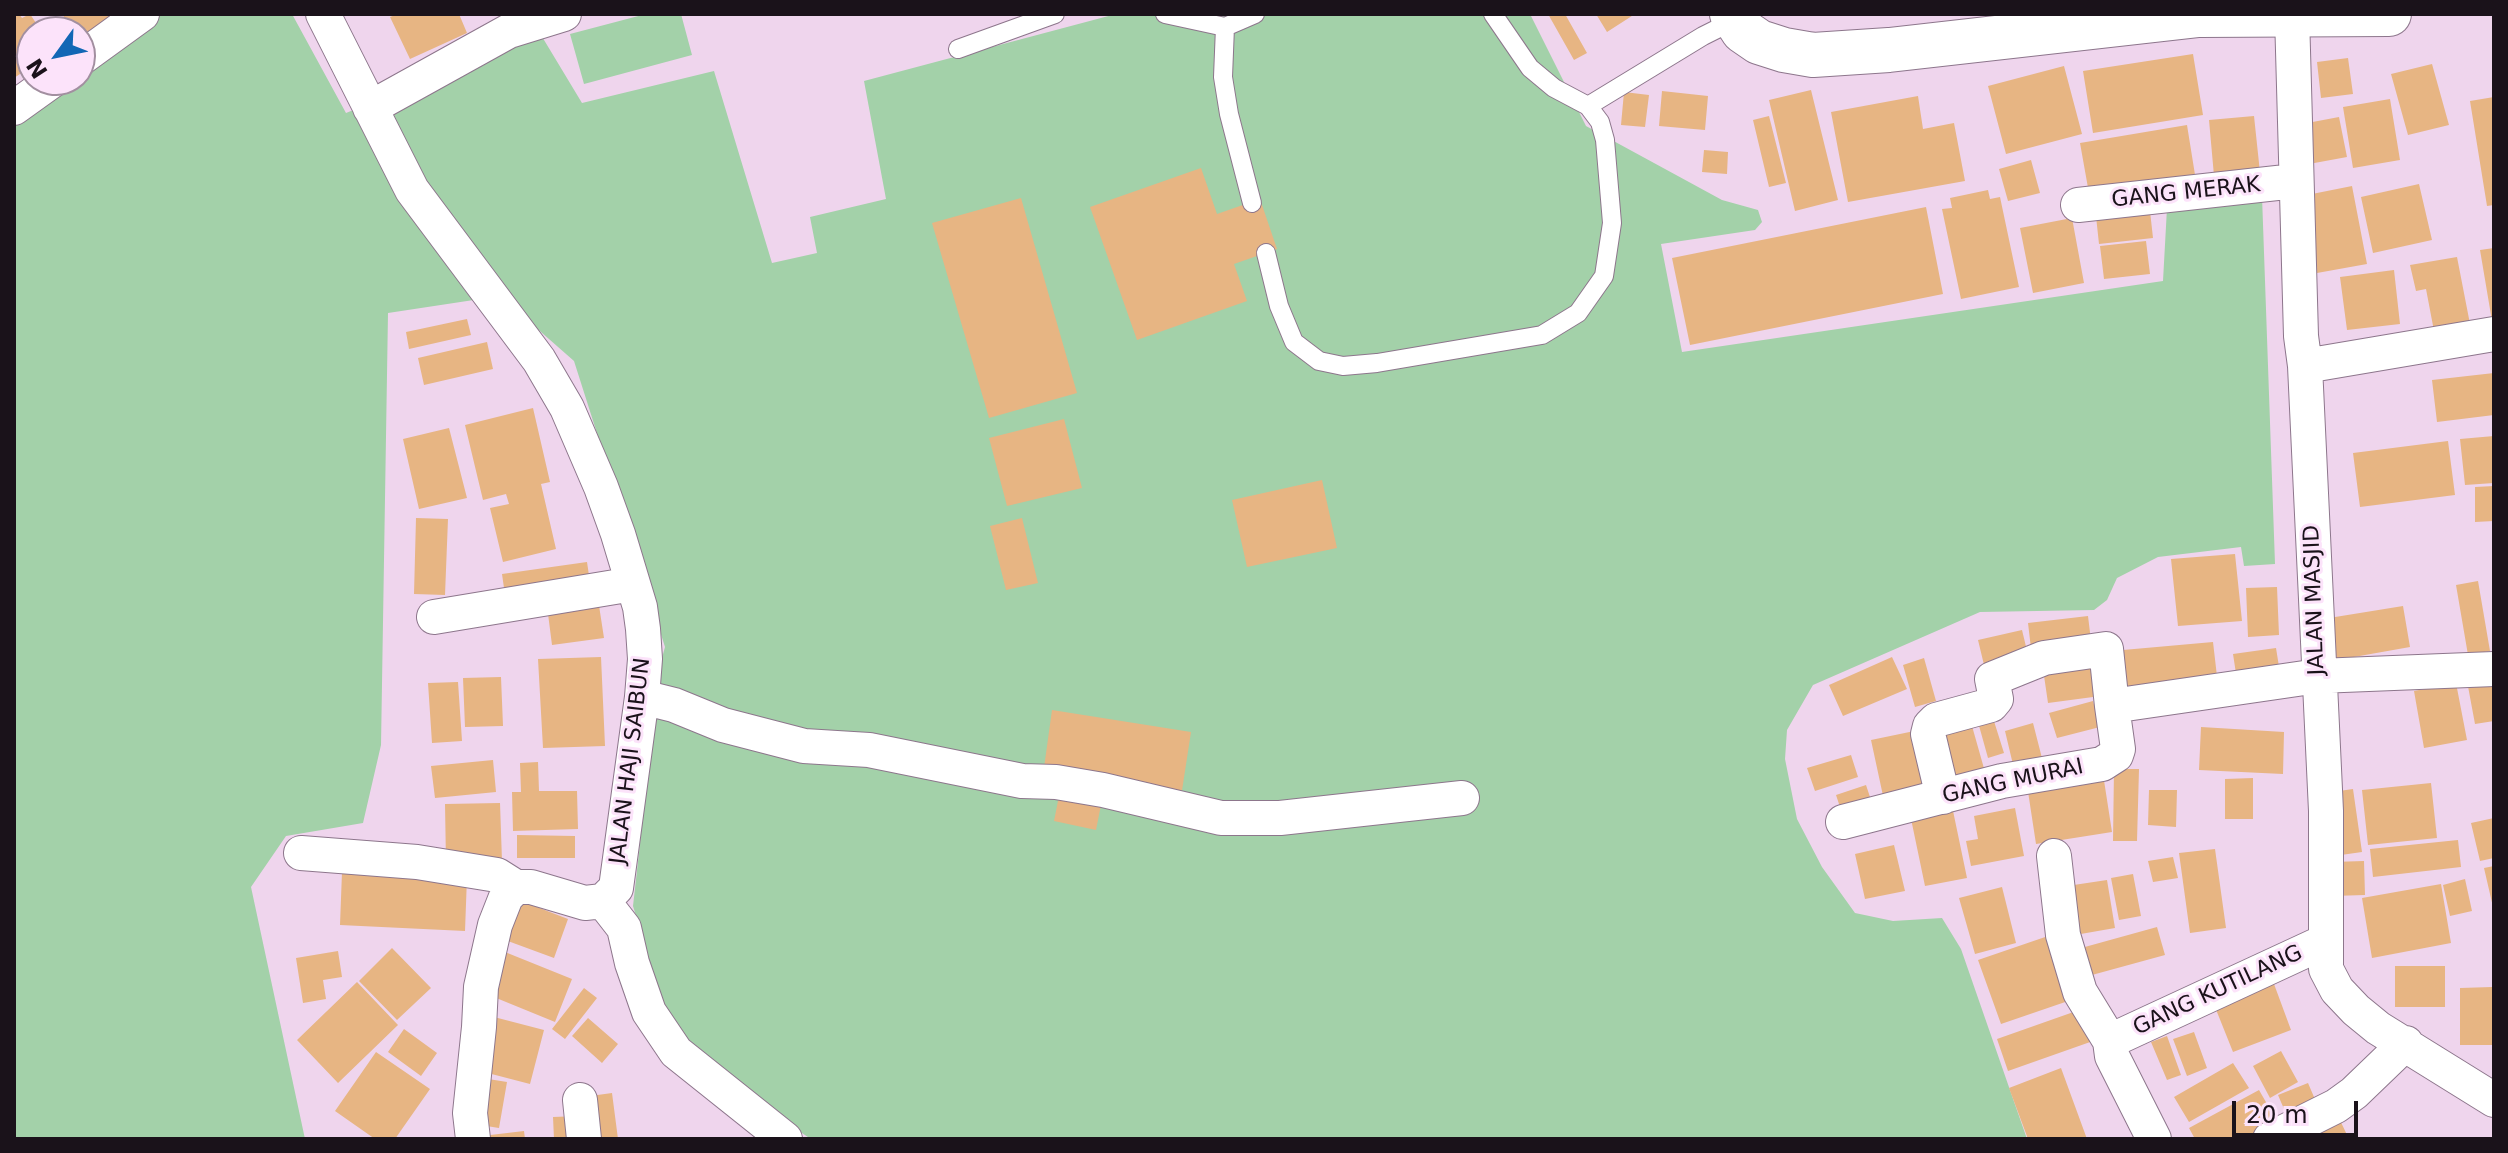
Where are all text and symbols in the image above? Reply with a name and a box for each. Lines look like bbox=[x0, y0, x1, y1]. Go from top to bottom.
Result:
north arrow bbox=[16, 16, 96, 96]
text: N bbox=[22, 54, 53, 83]
street label: GANG MERAK bbox=[2110, 172, 2262, 214]
street label: JALAN MASJID bbox=[2299, 524, 2331, 676]
street label: JALAN HAJI SAIBUN bbox=[605, 656, 657, 866]
street label: GANG MURAI bbox=[1940, 754, 2086, 810]
street label: GANG KUTILANG bbox=[2129, 940, 2307, 1042]
scale bar bbox=[2236, 1085, 2362, 1135]
text: 20 m bbox=[2246, 1101, 2308, 1129]

